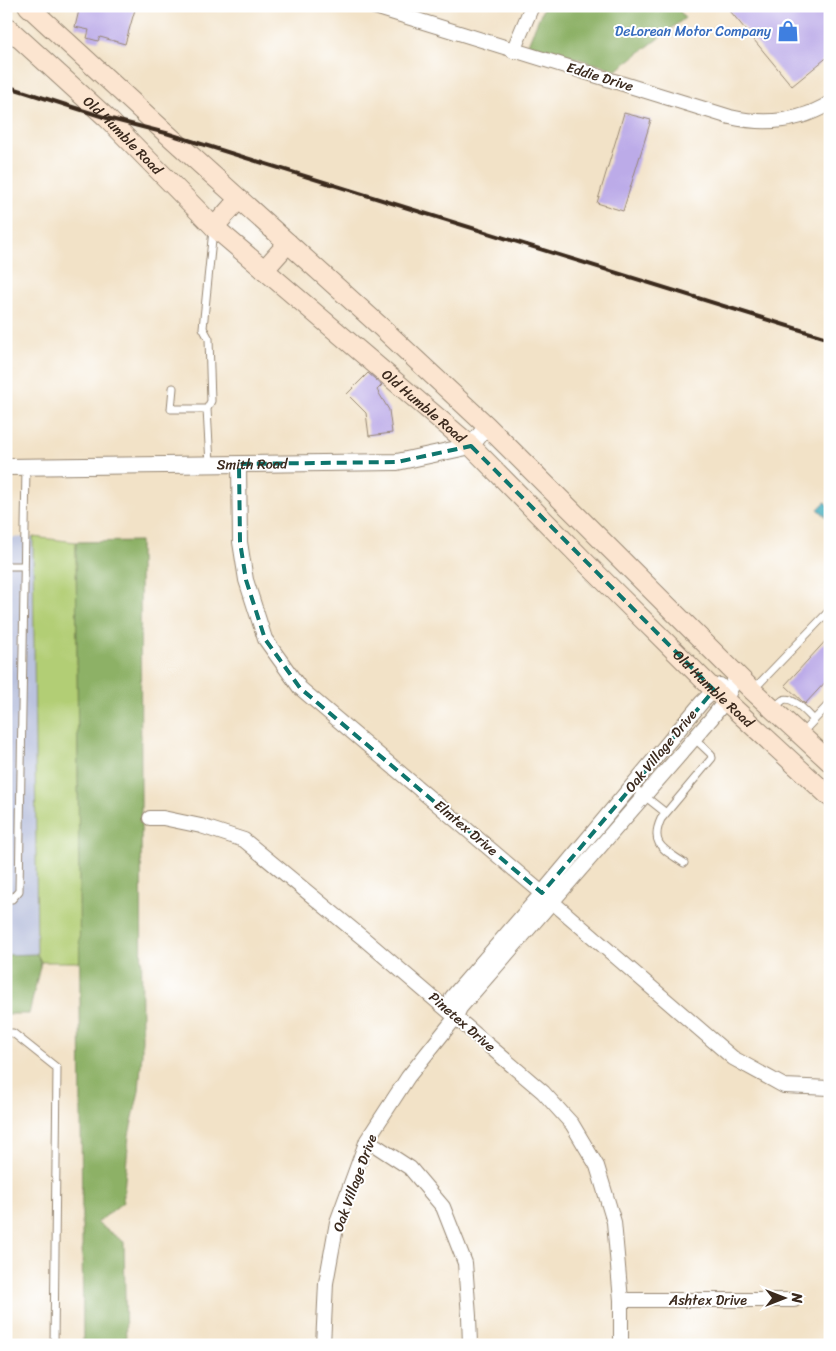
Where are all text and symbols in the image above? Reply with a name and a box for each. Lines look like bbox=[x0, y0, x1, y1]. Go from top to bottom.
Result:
shop icon: DeLorean Motor Company bbox=[775, 18, 801, 44]
place label: DeLorean Motor Company bbox=[615, 19, 772, 44]
street label: Eddie Drive bbox=[563, 55, 637, 99]
street label: Old Humble Road bbox=[77, 89, 170, 182]
street label: Old Humble Road bbox=[376, 362, 473, 450]
street label: Smith Road bbox=[217, 451, 289, 477]
street label: Old Humble Road bbox=[667, 643, 761, 735]
street label: Oak Village Drive bbox=[618, 703, 704, 798]
street label: Elmtex Drive bbox=[428, 794, 504, 863]
street label: Pinetex Drive bbox=[423, 986, 501, 1058]
street label: Oak Village Drive bbox=[326, 1130, 384, 1236]
north arrow bbox=[758, 1274, 808, 1324]
street label: Ashtex Drive bbox=[668, 1288, 747, 1313]
text: N bbox=[784, 1292, 809, 1303]

